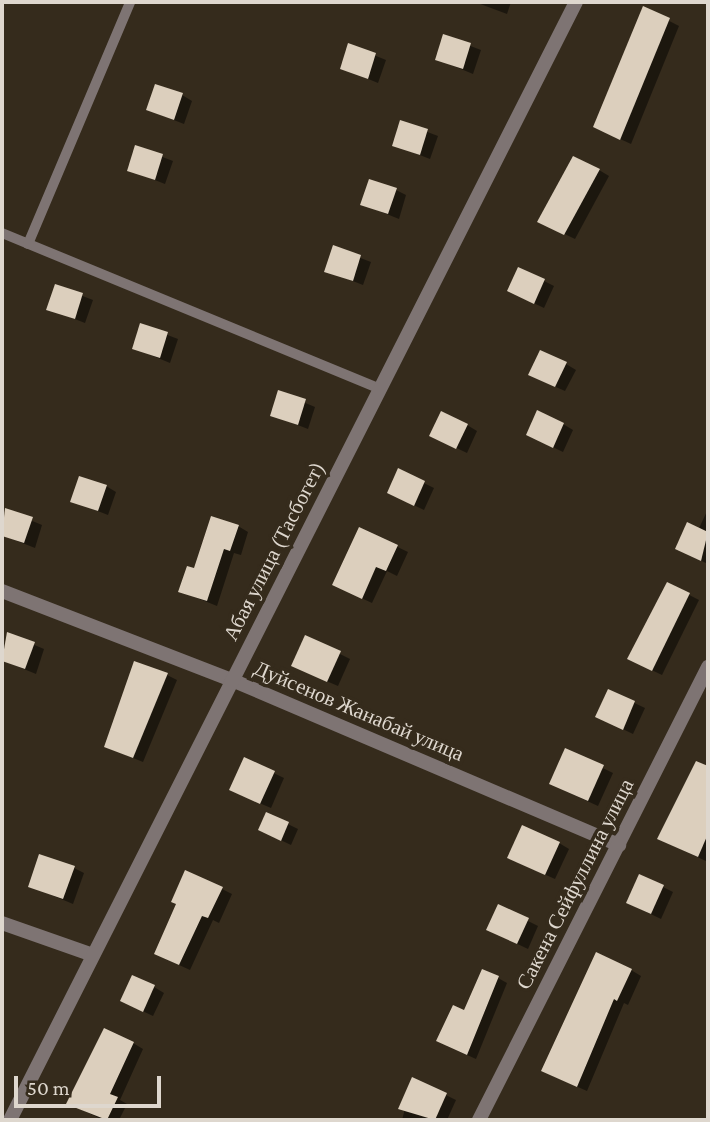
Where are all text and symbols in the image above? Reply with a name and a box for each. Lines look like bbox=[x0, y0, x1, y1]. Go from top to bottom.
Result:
street label: Абая улица (Тасбогет) bbox=[218, 457, 330, 645]
street label: Дуйсенов Жанабай улица bbox=[250, 655, 468, 767]
street label: Сакена Сейфуллина улица bbox=[511, 775, 639, 993]
scale bar bbox=[18, 1062, 164, 1106]
text: 50 m bbox=[27, 1076, 70, 1100]

